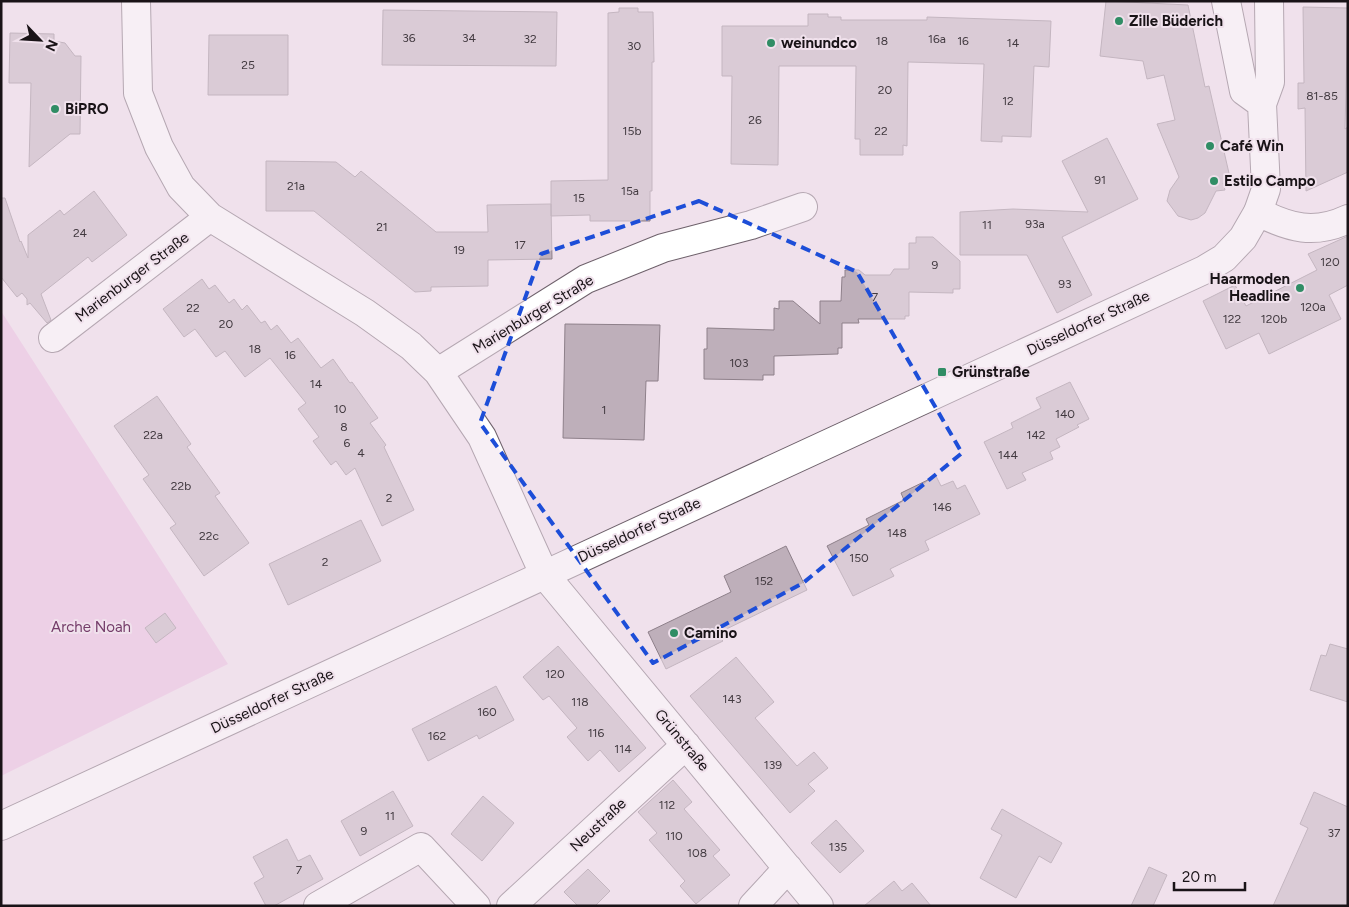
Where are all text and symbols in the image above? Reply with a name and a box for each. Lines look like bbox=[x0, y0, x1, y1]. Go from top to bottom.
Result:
place label: Zille Büderich bbox=[1129, 12, 1223, 30]
north arrow bbox=[15, 15, 65, 65]
marker: Zille Büderich bbox=[1113, 15, 1125, 27]
house number: 36 bbox=[402, 31, 416, 45]
house number: 34 bbox=[462, 31, 477, 45]
house number: 32 bbox=[523, 32, 537, 46]
house number: 16a bbox=[928, 32, 946, 46]
place label: weinundco bbox=[781, 34, 857, 52]
house number: 18 bbox=[876, 34, 888, 48]
house number: 16 bbox=[957, 34, 969, 48]
house number: 14 bbox=[1007, 36, 1020, 50]
text: N bbox=[41, 37, 61, 54]
marker: weinundco bbox=[765, 37, 777, 49]
house number: 30 bbox=[627, 39, 641, 53]
house number: 25 bbox=[241, 58, 255, 72]
house number: 20 bbox=[878, 83, 893, 97]
house number: 81-85 bbox=[1306, 89, 1338, 103]
house number: 12 bbox=[1002, 94, 1014, 108]
place label: BiPRO bbox=[65, 100, 109, 118]
marker: BiPRO bbox=[49, 103, 61, 115]
house number: 26 bbox=[748, 113, 762, 127]
house number: 15b bbox=[623, 124, 641, 138]
house number: 22 bbox=[874, 124, 888, 138]
place label: Café Win bbox=[1220, 137, 1284, 155]
marker: Café Win bbox=[1204, 140, 1216, 152]
place label: Estilo Campo bbox=[1224, 172, 1316, 190]
house number: 91 bbox=[1094, 173, 1106, 187]
marker: Estilo Campo bbox=[1208, 175, 1220, 187]
house number: 21a bbox=[287, 179, 305, 193]
house number: 15a bbox=[621, 184, 639, 198]
house number: 15 bbox=[573, 191, 585, 205]
house number: 93a bbox=[1025, 217, 1045, 231]
house number: 11 bbox=[982, 218, 992, 232]
house number: 21 bbox=[376, 220, 388, 234]
house number: 24 bbox=[73, 226, 88, 240]
street label: Marienburger Straße bbox=[72, 228, 192, 326]
house number: 17 bbox=[514, 238, 526, 252]
house number: 19 bbox=[453, 243, 465, 257]
house number: 120 bbox=[1320, 255, 1340, 269]
house number: 9 bbox=[932, 258, 939, 272]
place label: Haarmoden Headline bbox=[1210, 270, 1291, 305]
street label: Marienburger Straße bbox=[469, 271, 597, 357]
house number: 93 bbox=[1058, 277, 1072, 291]
marker: Haarmoden Headline bbox=[1294, 282, 1306, 294]
street label: Düsseldorfer Straße bbox=[1024, 287, 1152, 359]
house number: 7 bbox=[872, 290, 879, 304]
house number: 120a bbox=[1300, 300, 1326, 314]
house number: 22 bbox=[186, 301, 200, 315]
house number: 122 bbox=[1223, 312, 1241, 326]
house number: 120b bbox=[1261, 312, 1287, 326]
house number: 20 bbox=[219, 317, 234, 331]
house number: 18 bbox=[249, 342, 261, 356]
house number: 16 bbox=[284, 348, 296, 362]
house number: 103 bbox=[729, 356, 749, 370]
place label: Grünstraße bbox=[952, 363, 1030, 381]
marker: Grünstraße bbox=[936, 366, 948, 378]
house number: 14 bbox=[310, 377, 323, 391]
house number: 10 bbox=[334, 402, 347, 416]
house number: 1 bbox=[602, 403, 606, 417]
house number: 140 bbox=[1055, 407, 1075, 421]
house number: 8 bbox=[340, 420, 348, 434]
house number: 22a bbox=[143, 428, 163, 442]
house number: 142 bbox=[1026, 428, 1046, 442]
house number: 6 bbox=[344, 436, 351, 450]
house number: 4 bbox=[357, 446, 365, 460]
house number: 144 bbox=[998, 448, 1018, 462]
house number: 22b bbox=[171, 479, 191, 493]
house number: 2 bbox=[386, 491, 392, 505]
street label: Düsseldorfer Straße bbox=[575, 494, 703, 566]
house number: 146 bbox=[932, 500, 952, 514]
house number: 148 bbox=[887, 526, 907, 540]
house number: 22c bbox=[199, 529, 219, 543]
house number: 150 bbox=[849, 551, 869, 565]
house number: 2 bbox=[322, 555, 328, 569]
house number: 152 bbox=[755, 574, 773, 588]
park label: Arche Noah bbox=[51, 618, 131, 636]
place label: Camino bbox=[684, 624, 737, 642]
marker: Camino bbox=[668, 627, 680, 639]
street label: Düsseldorfer Straße bbox=[208, 665, 336, 737]
house number: 120 bbox=[545, 667, 565, 681]
house number: 143 bbox=[723, 692, 741, 706]
house number: 118 bbox=[571, 695, 589, 709]
house number: 160 bbox=[477, 705, 497, 719]
street label: Grünstraße bbox=[651, 705, 713, 775]
house number: 116 bbox=[588, 726, 605, 740]
house number: 162 bbox=[428, 729, 446, 743]
house number: 114 bbox=[614, 742, 632, 756]
house number: 139 bbox=[764, 758, 782, 772]
street label: Neustraße bbox=[566, 794, 630, 856]
house number: 112 bbox=[659, 798, 675, 812]
house number: 11 bbox=[385, 809, 395, 823]
house number: 9 bbox=[361, 824, 368, 838]
house number: 37 bbox=[1328, 826, 1341, 840]
house number: 110 bbox=[665, 829, 683, 843]
house number: 135 bbox=[829, 840, 847, 854]
house number: 108 bbox=[687, 846, 707, 860]
scale bar bbox=[1174, 860, 1245, 892]
house number: 7 bbox=[296, 863, 303, 877]
text: 20 m bbox=[1182, 868, 1216, 886]

